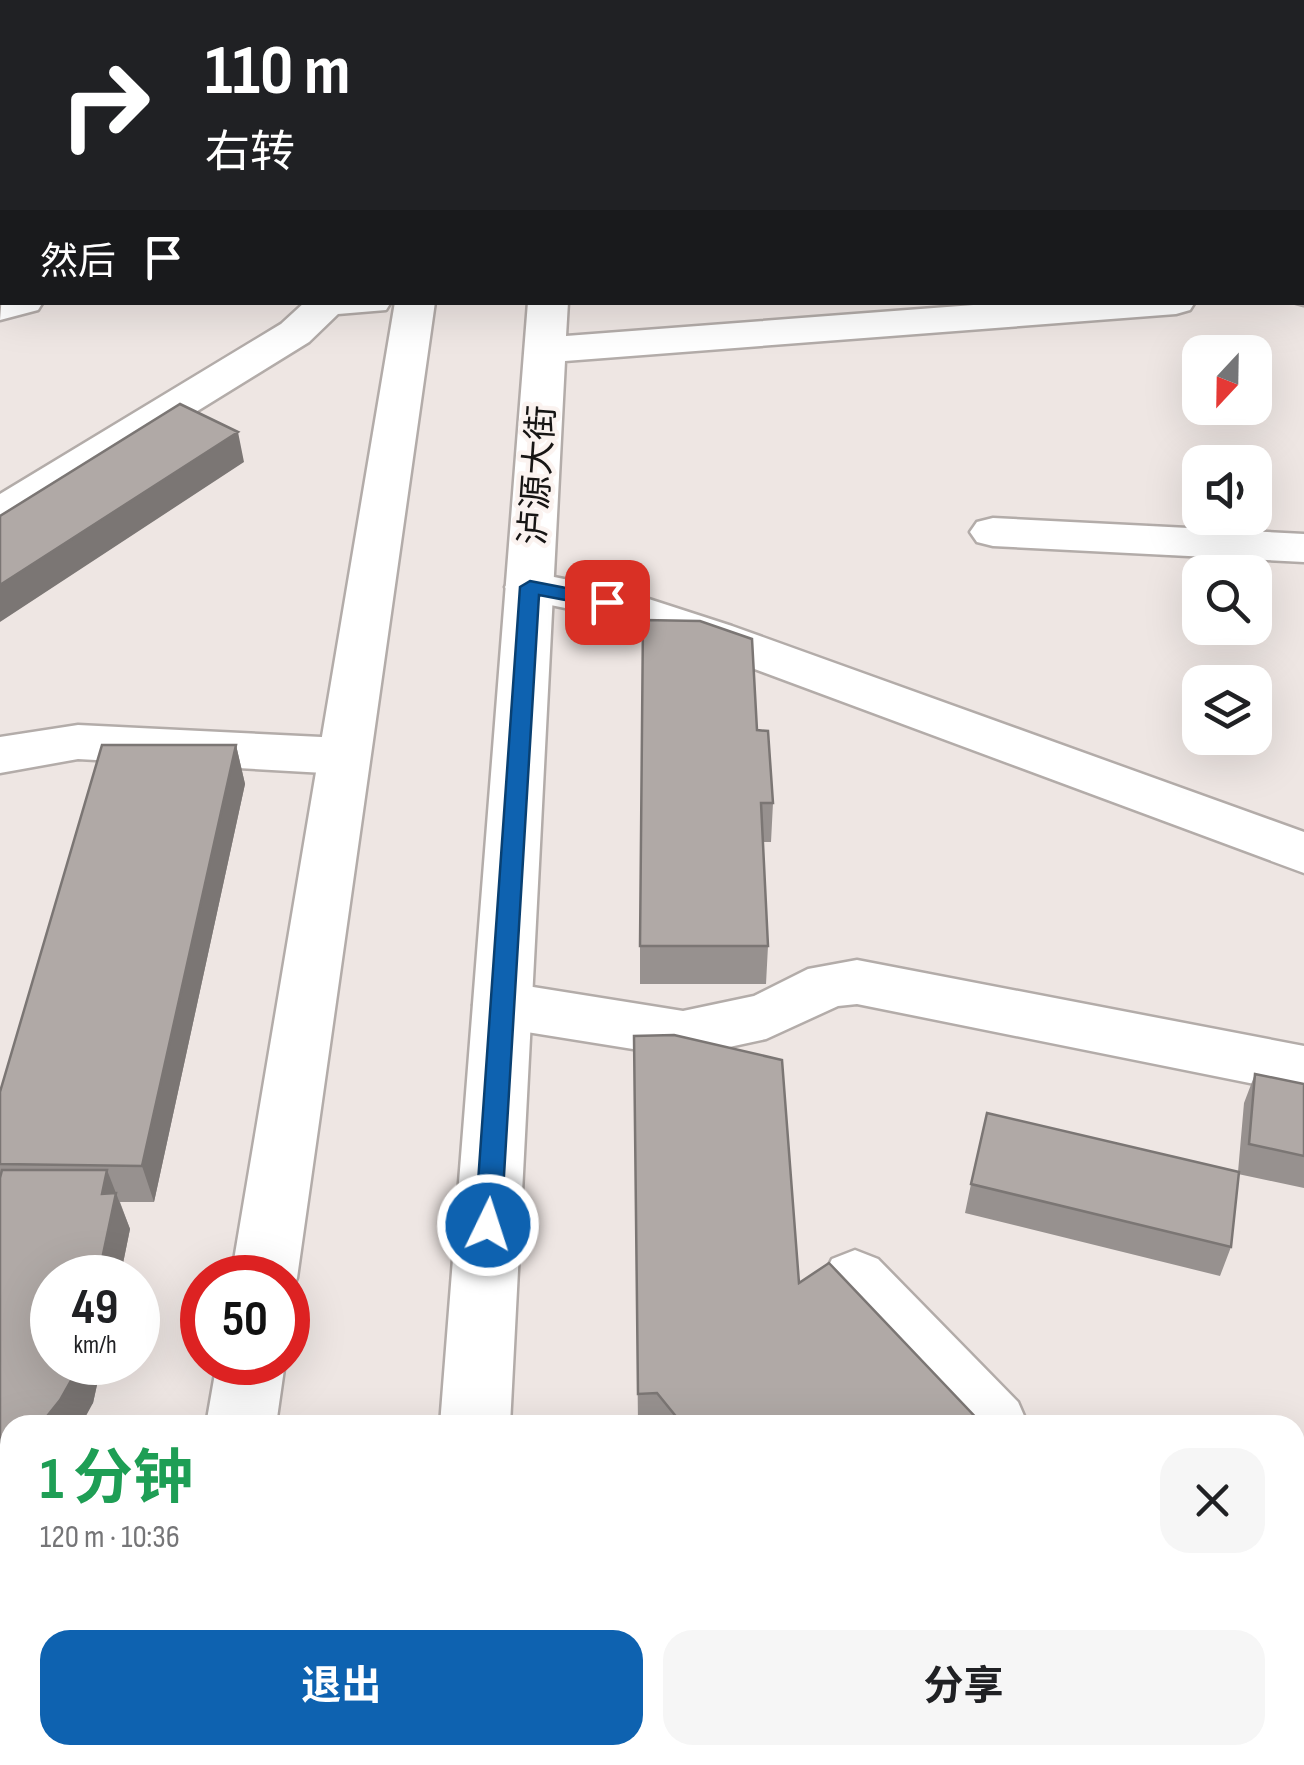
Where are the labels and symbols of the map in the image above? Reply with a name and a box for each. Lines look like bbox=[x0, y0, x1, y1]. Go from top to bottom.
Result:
north arrow bbox=[1182, 335, 1272, 425]
street label: 泸源大街 bbox=[512, 404, 565, 546]
pin bbox=[565, 560, 650, 645]
position arrow bbox=[436, 1173, 540, 1277]
speed limit sign: 50 bbox=[180, 1255, 310, 1385]

